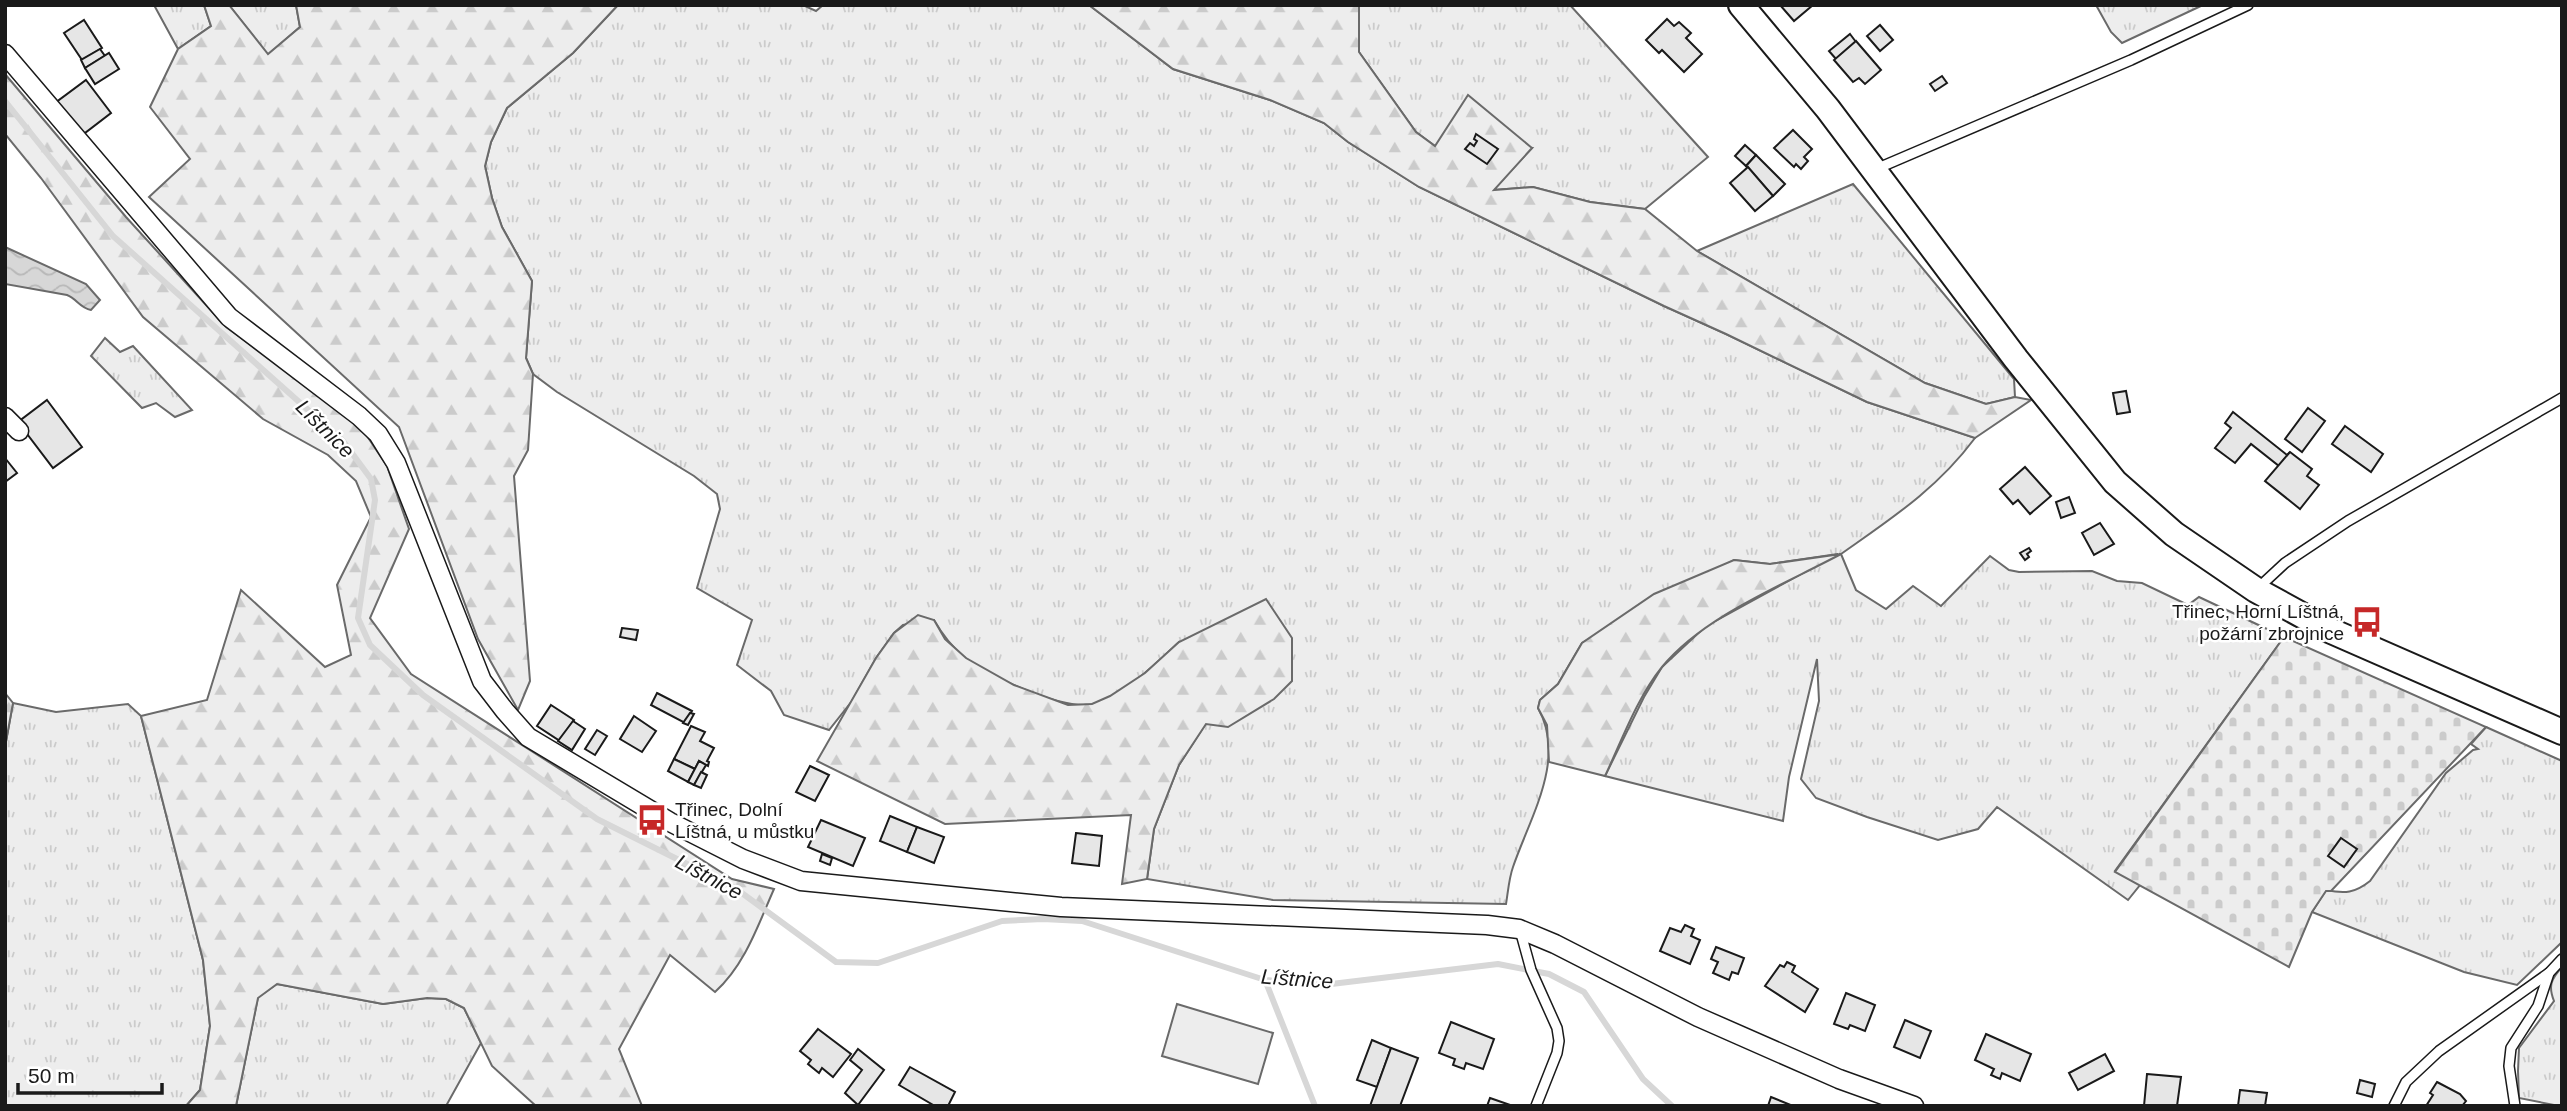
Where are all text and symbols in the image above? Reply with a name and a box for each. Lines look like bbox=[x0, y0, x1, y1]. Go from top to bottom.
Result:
water label: Líštnice bbox=[292, 395, 359, 462]
place label: Třinec, Horní Líštná, požární zbrojnice bbox=[2172, 601, 2344, 644]
bus stop icon: Třinec, Horní Líštná, požární zbrojnice bbox=[2350, 605, 2384, 639]
place label: Třinec, Dolní Líštná, u můstku bbox=[675, 799, 814, 842]
bus stop icon: Třinec, Dolní Líštná, u můstku bbox=[635, 803, 669, 837]
water label: Líštnice bbox=[672, 849, 747, 904]
water label: Líštnice bbox=[1260, 965, 1334, 992]
scale bar bbox=[18, 1052, 161, 1096]
text: 50 m bbox=[28, 1064, 75, 1087]

